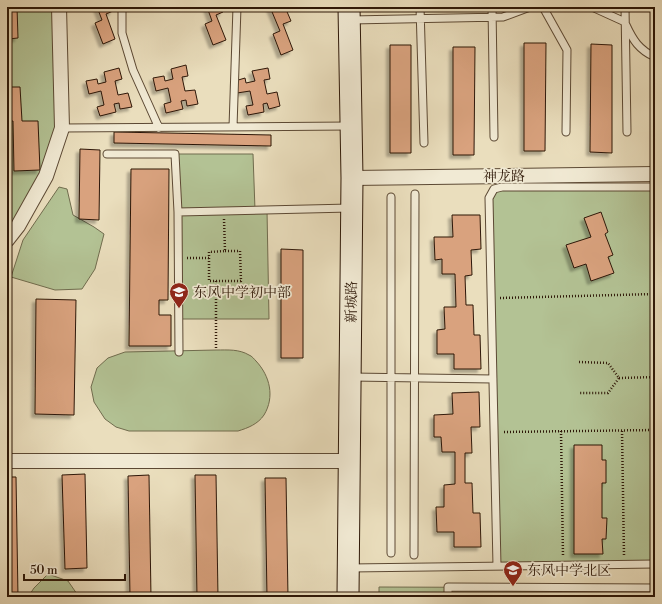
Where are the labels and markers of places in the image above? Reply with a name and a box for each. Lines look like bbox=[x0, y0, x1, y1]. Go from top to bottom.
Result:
school or university icon: 东风中学初中部 bbox=[168, 281, 190, 309]
place label: 东风中学初中部 bbox=[193, 284, 291, 302]
school or university icon: 东风中学北区 bbox=[502, 559, 524, 587]
place label: 东风中学北区 bbox=[527, 562, 611, 580]

